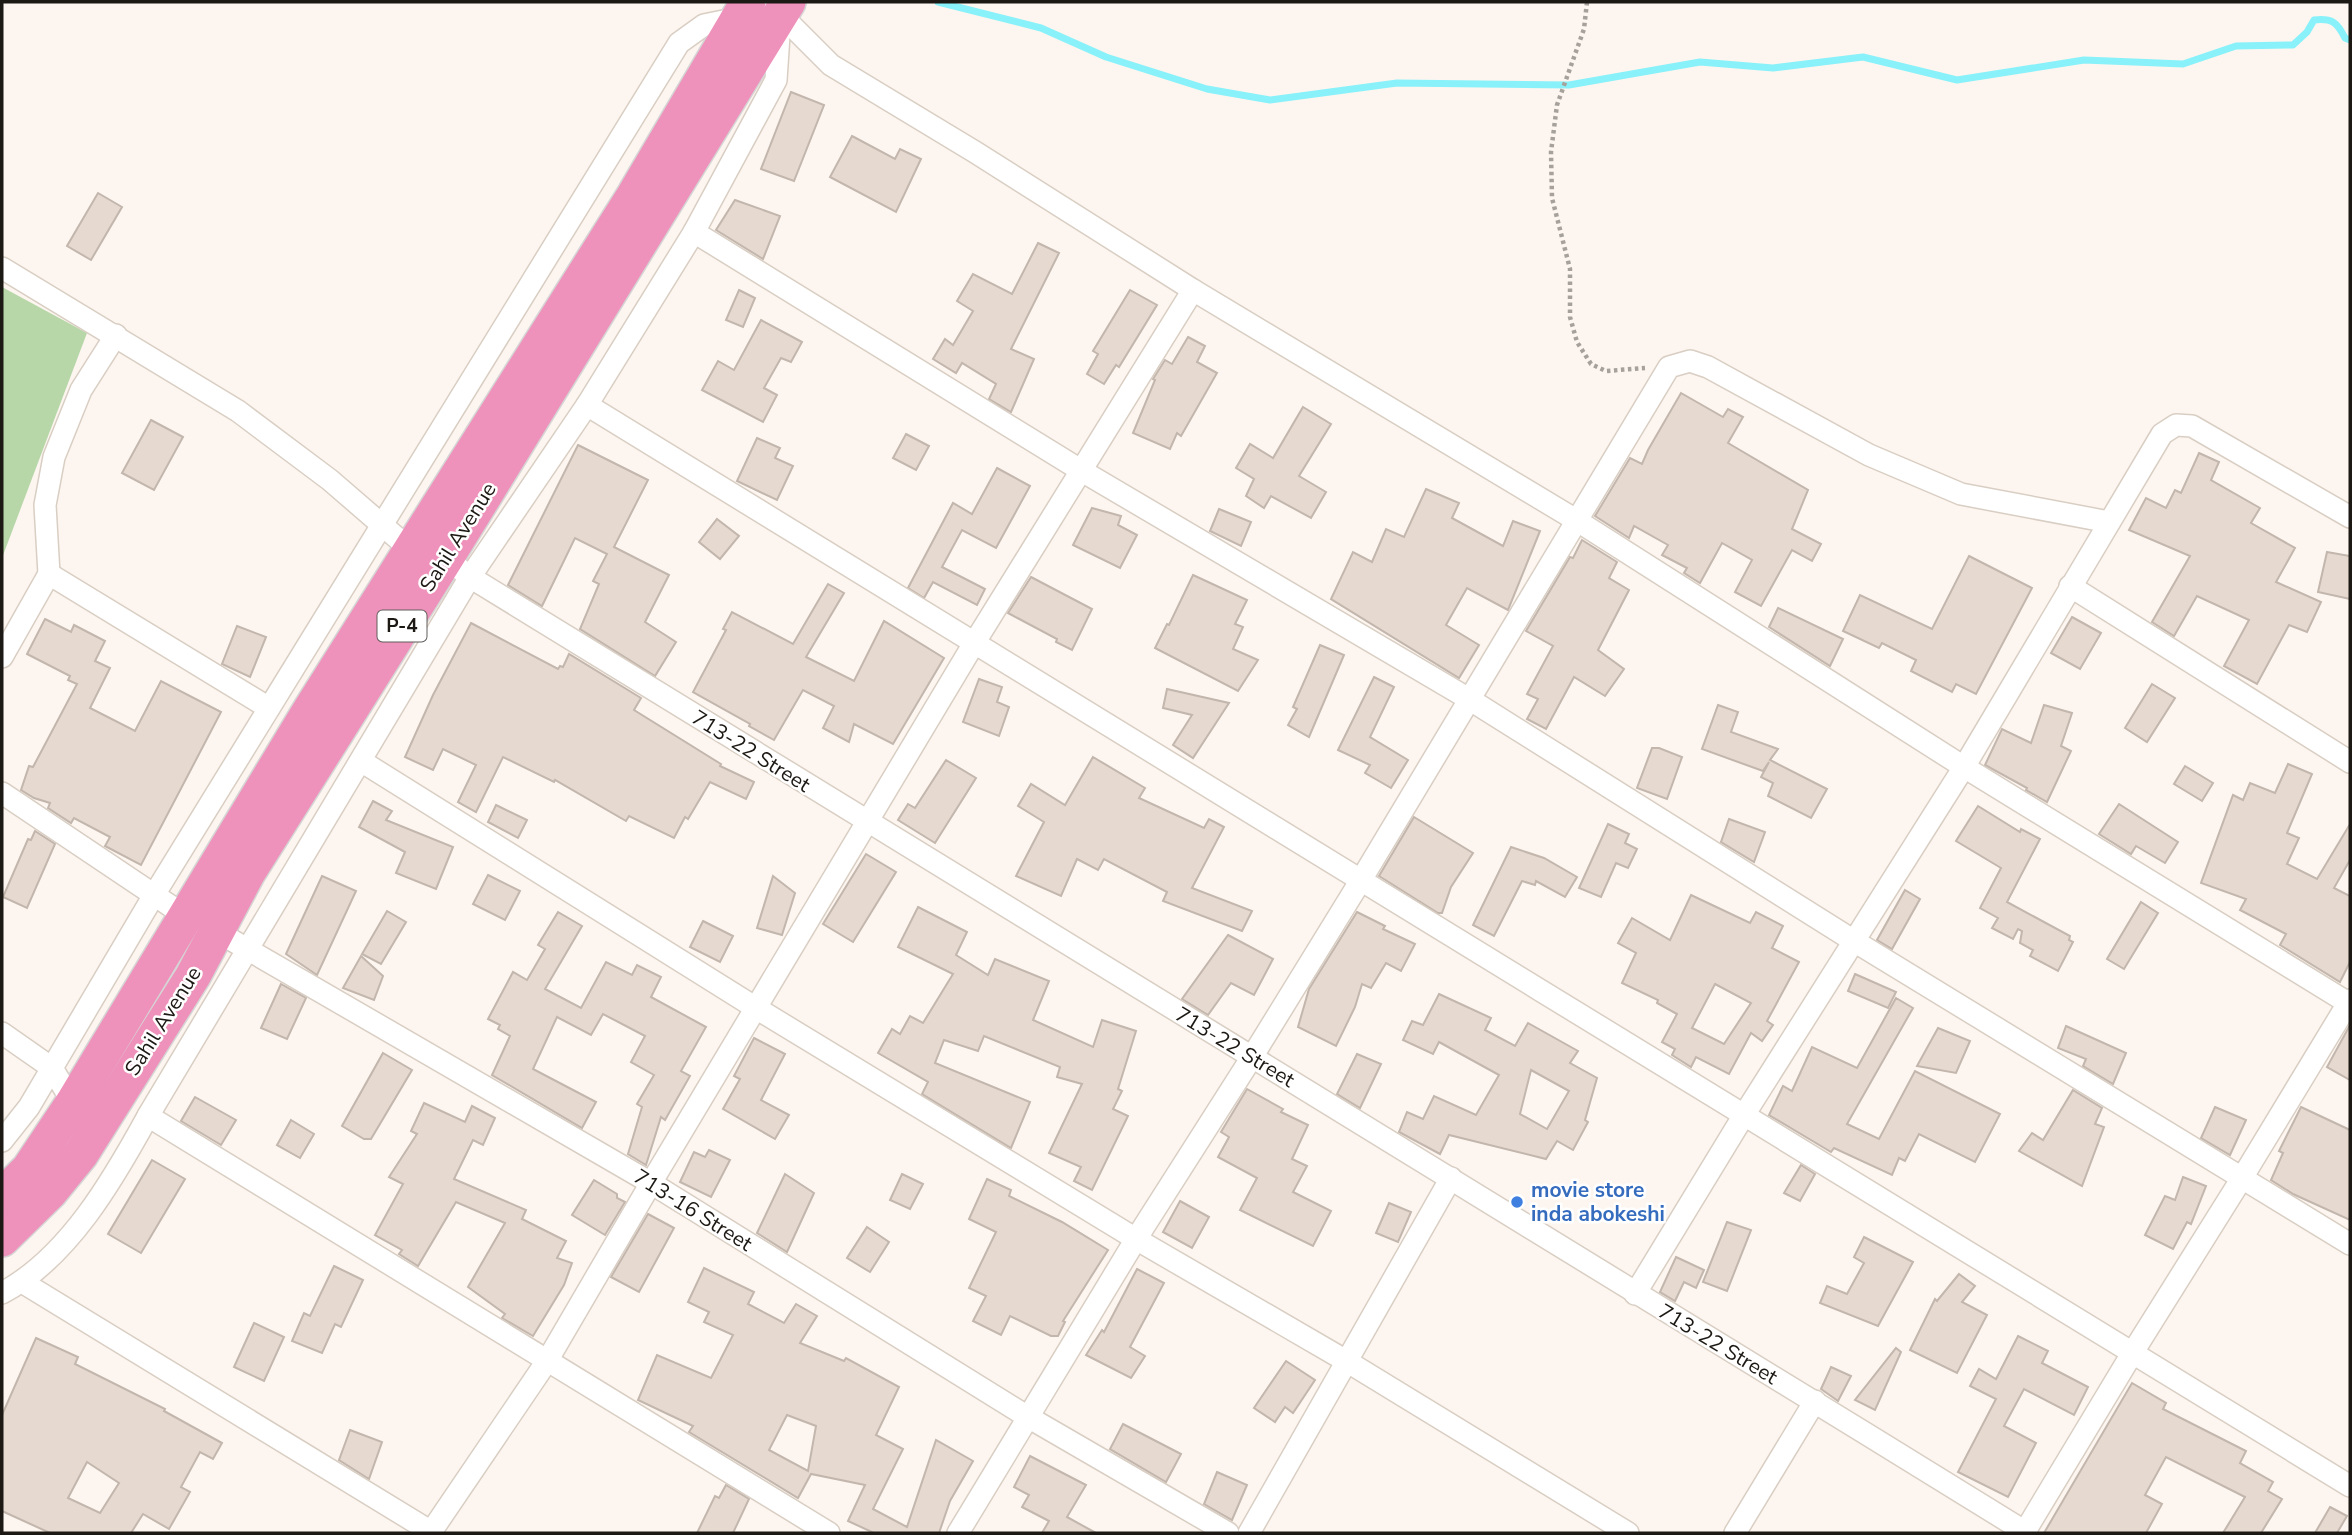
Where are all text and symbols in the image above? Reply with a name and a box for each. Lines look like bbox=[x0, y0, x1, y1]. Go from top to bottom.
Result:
street label: Sahil Avenue bbox=[413, 477, 503, 597]
road number: P-4 bbox=[378, 610, 426, 642]
street label: 713-22 Street bbox=[687, 703, 816, 799]
street label: Sahil Avenue bbox=[118, 961, 208, 1081]
street label: 713-22 Street bbox=[1170, 1000, 1300, 1094]
street label: 713-16 Street bbox=[629, 1162, 758, 1258]
place label: movie store inda abokeshi bbox=[1531, 1176, 1665, 1228]
marker: movie store inda abokeshi bbox=[1509, 1194, 1525, 1210]
street label: 713-22 Street bbox=[1653, 1297, 1783, 1391]

